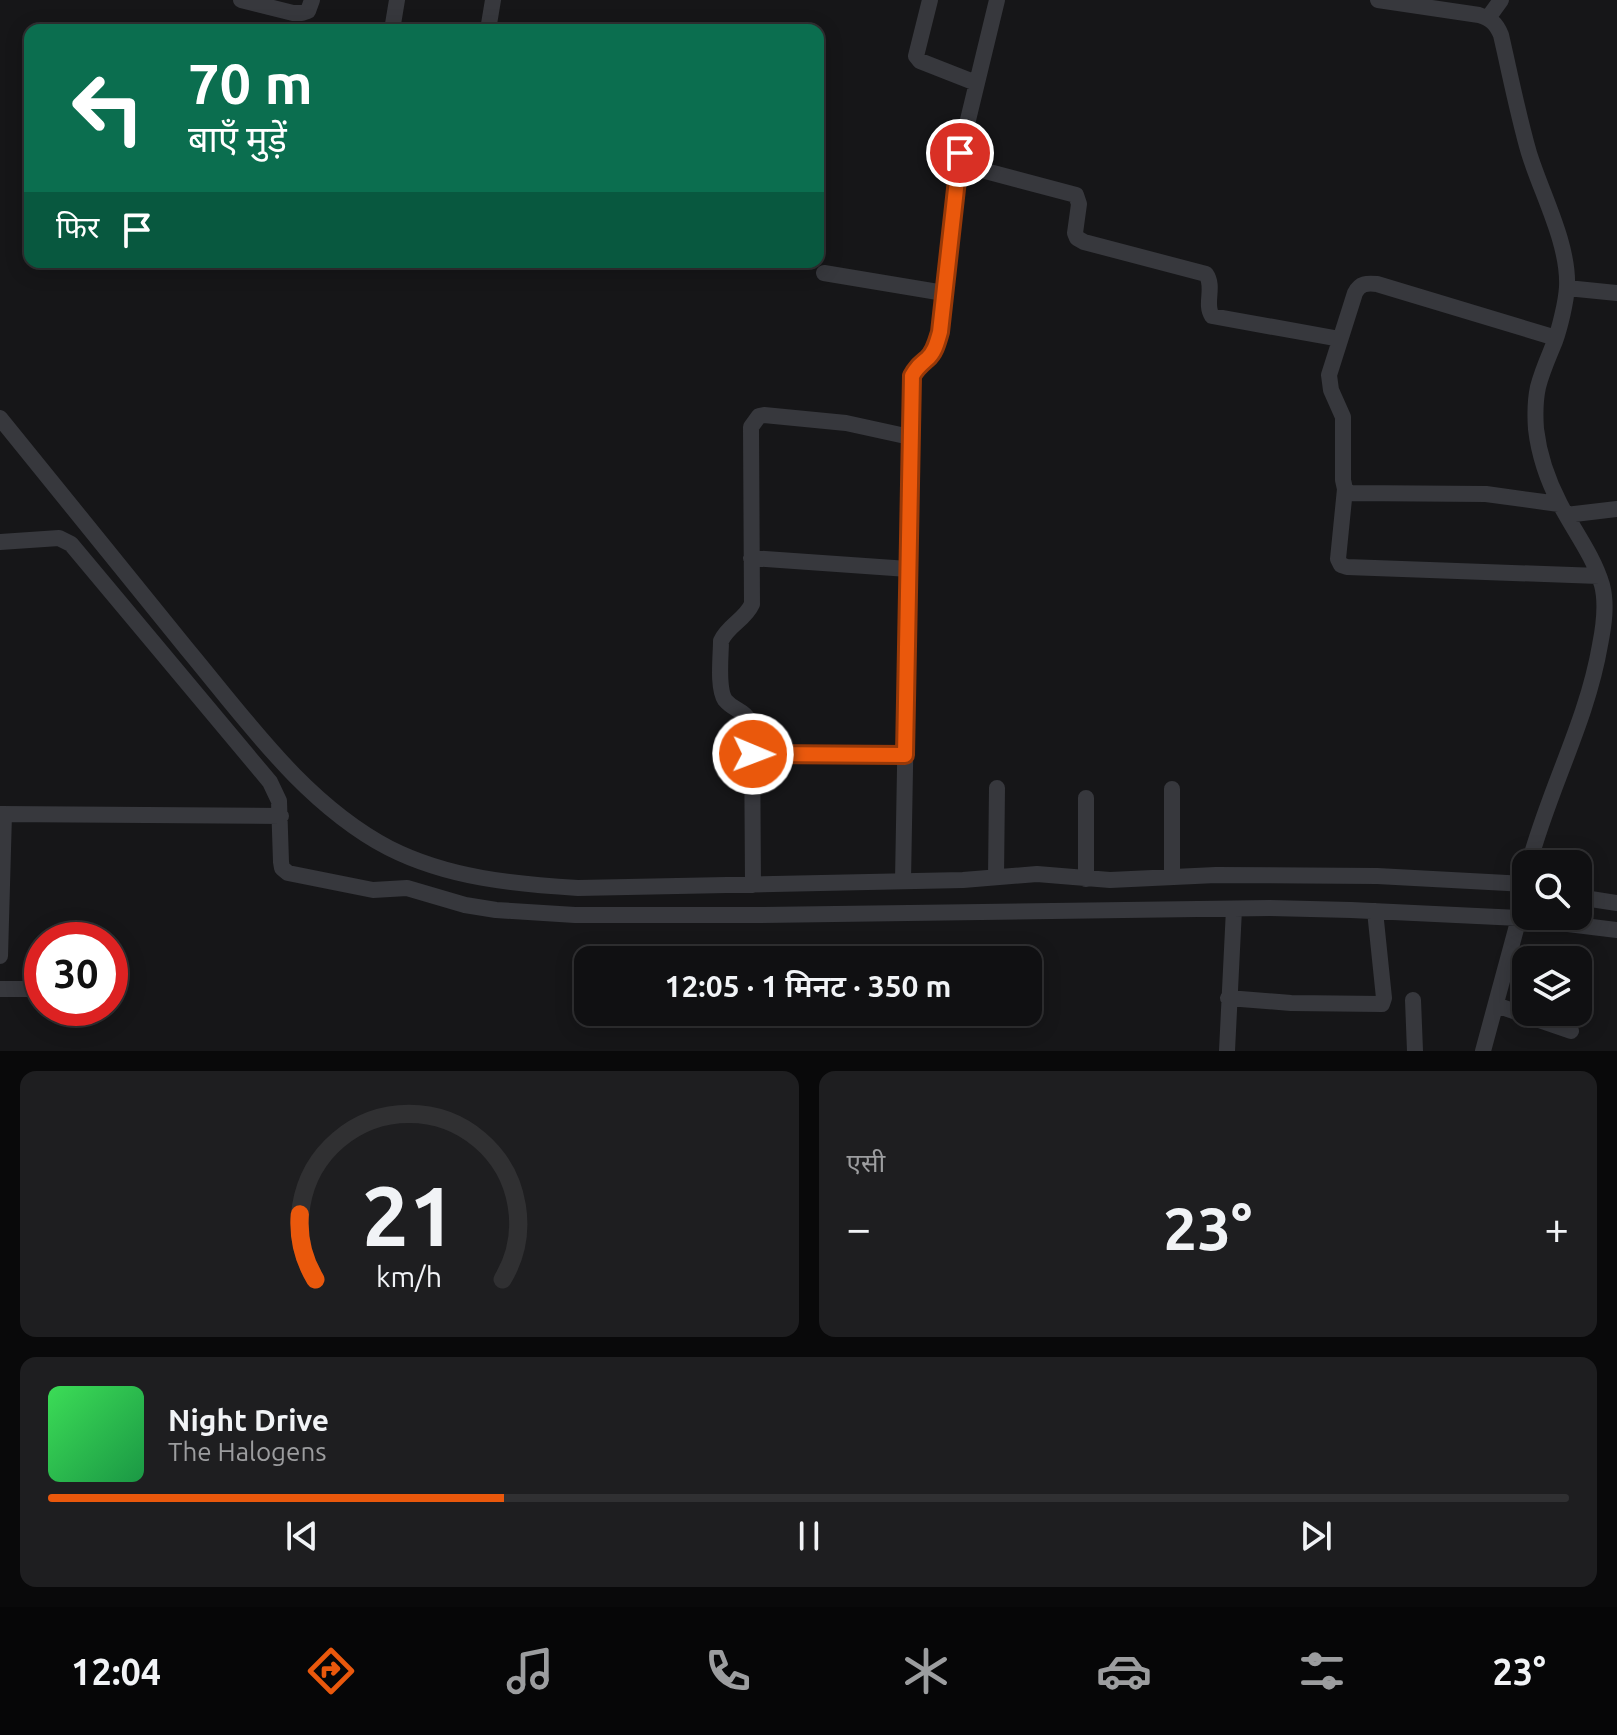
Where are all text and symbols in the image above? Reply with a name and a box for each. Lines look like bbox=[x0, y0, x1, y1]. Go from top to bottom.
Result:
text: 70 m bbox=[188, 52, 313, 115]
icon: left bbox=[56, 56, 160, 160]
text: बाएँ मुड़ें bbox=[188, 118, 287, 159]
pin bbox=[926, 119, 994, 187]
icon: arrive bbox=[938, 131, 982, 175]
icon: arrive bbox=[115, 208, 159, 252]
text: फिर bbox=[56, 210, 99, 244]
position arrow bbox=[711, 712, 795, 796]
map controls bbox=[1512, 850, 1592, 1026]
button: search bbox=[1512, 850, 1592, 930]
speed limit sign: 30 bbox=[24, 922, 128, 1026]
button: layers bbox=[1512, 946, 1592, 1026]
text: 12:05 · 1 मिनट · 350 m bbox=[665, 969, 951, 1003]
text: एसी bbox=[847, 1148, 885, 1177]
text: 21 bbox=[362, 1168, 456, 1262]
text: 23° bbox=[1163, 1194, 1252, 1261]
text: − bbox=[847, 1203, 871, 1252]
text: + bbox=[1544, 1203, 1569, 1252]
text: km/h bbox=[376, 1260, 442, 1292]
text: Night Drive bbox=[168, 1403, 329, 1437]
text: The Halogens bbox=[168, 1437, 327, 1466]
icon: previous bbox=[280, 1514, 324, 1558]
icon: pause bbox=[787, 1514, 831, 1558]
icon: next bbox=[1294, 1514, 1338, 1558]
icon: directions bbox=[303, 1643, 359, 1699]
icon: music bbox=[502, 1643, 558, 1699]
icon: phone bbox=[700, 1643, 756, 1699]
icon: climate bbox=[898, 1643, 954, 1699]
icon: car bbox=[1096, 1643, 1152, 1699]
icon: filters bbox=[1294, 1643, 1350, 1699]
text: 12:04 bbox=[71, 1651, 161, 1692]
text: 23° bbox=[1492, 1651, 1546, 1692]

